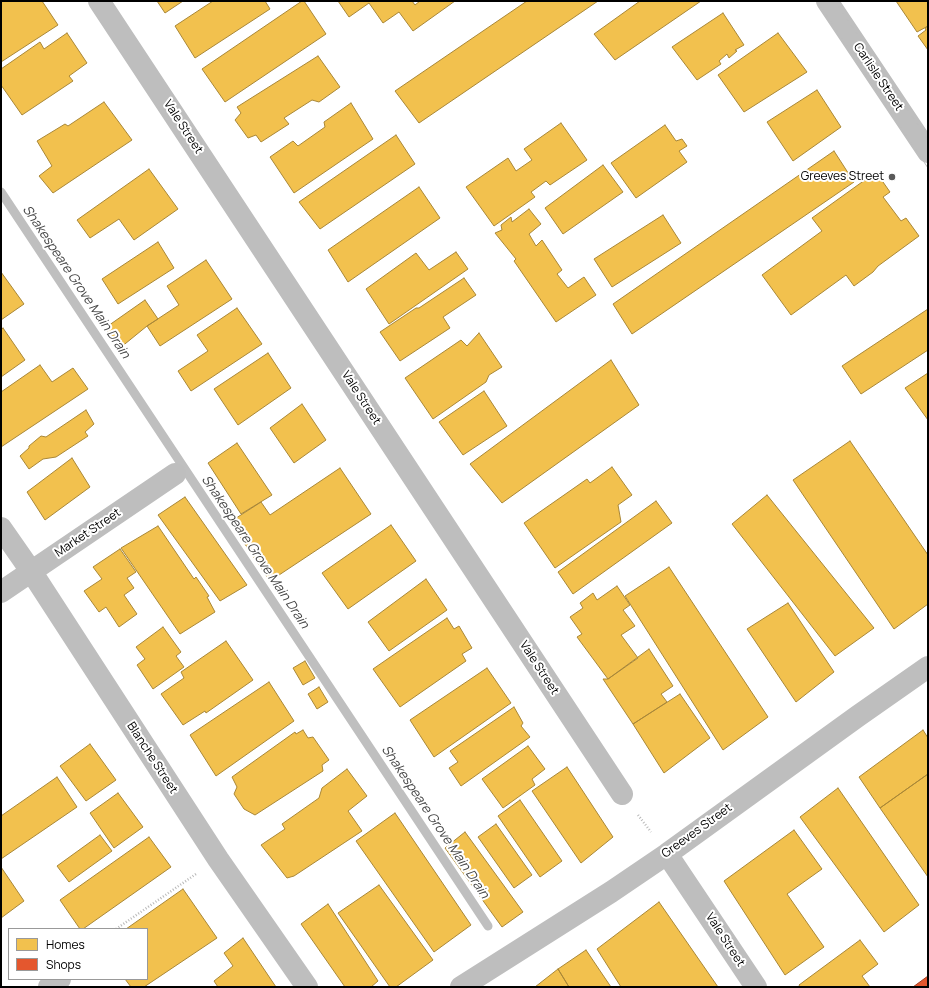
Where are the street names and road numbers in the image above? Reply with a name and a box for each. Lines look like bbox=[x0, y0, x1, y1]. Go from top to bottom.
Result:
street label: Carlisle Street bbox=[850, 40, 906, 114]
street label: Vale Street bbox=[160, 98, 206, 156]
street label: Vale Street bbox=[338, 369, 384, 427]
street label: Market Street bbox=[52, 506, 124, 560]
street label: Vale Street bbox=[516, 639, 562, 697]
street label: Blanche Street bbox=[124, 720, 180, 796]
street label: Greeves Street bbox=[659, 801, 735, 861]
street label: Vale Street bbox=[702, 911, 748, 969]

